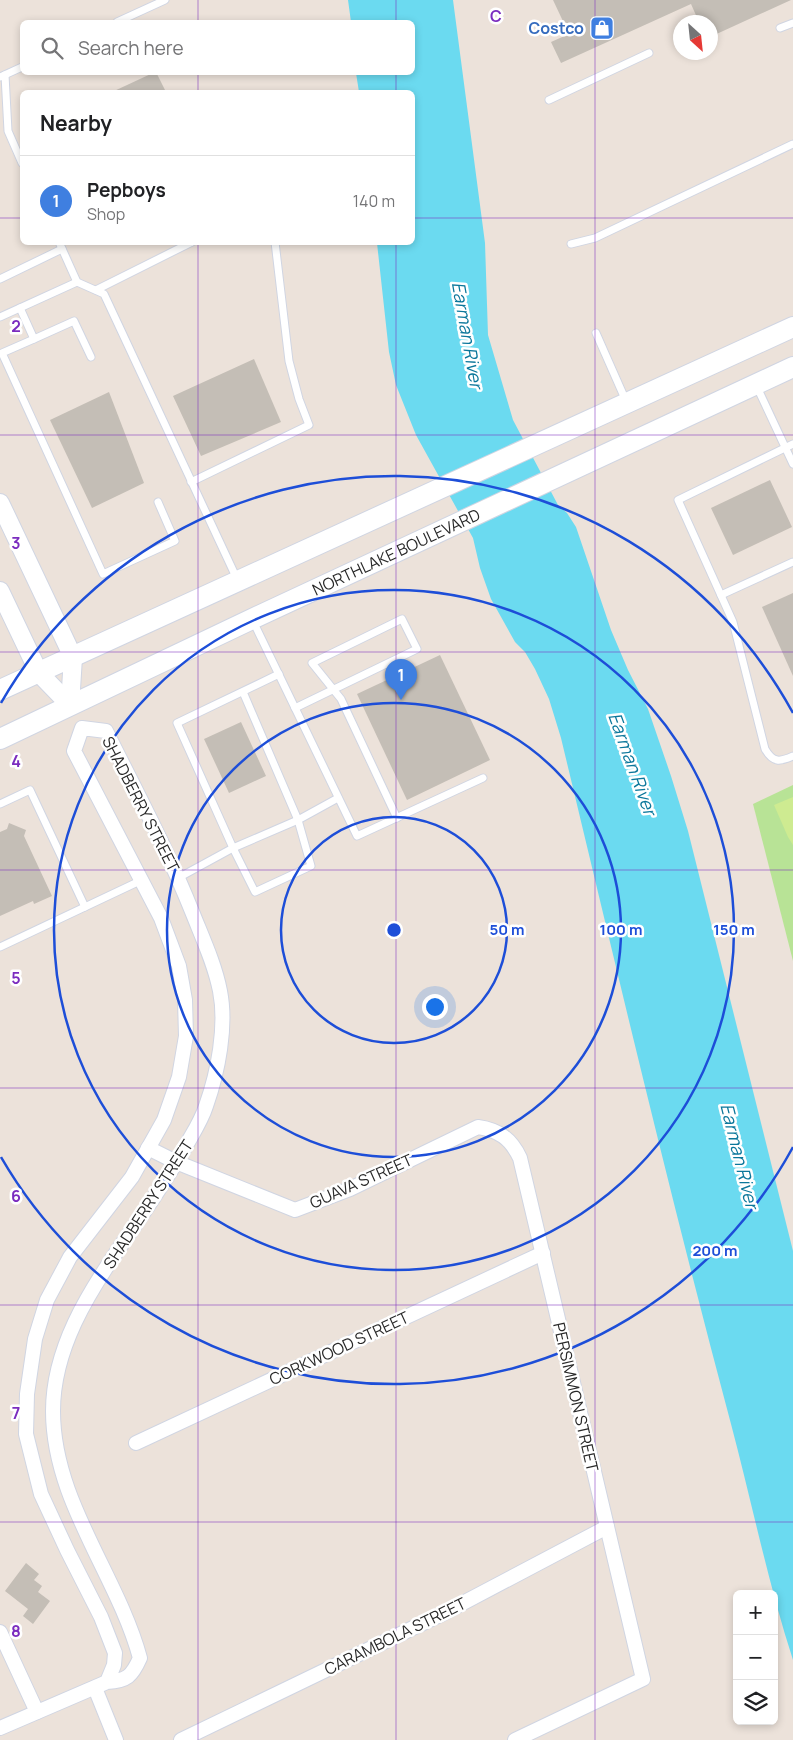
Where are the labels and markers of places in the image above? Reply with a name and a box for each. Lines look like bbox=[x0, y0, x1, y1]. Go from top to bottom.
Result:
shop icon: Costco bbox=[589, 15, 615, 41]
place label: Costco bbox=[528, 17, 584, 39]
pin: 1 bbox=[385, 659, 417, 700]
centre of rings bbox=[385, 921, 403, 939]

